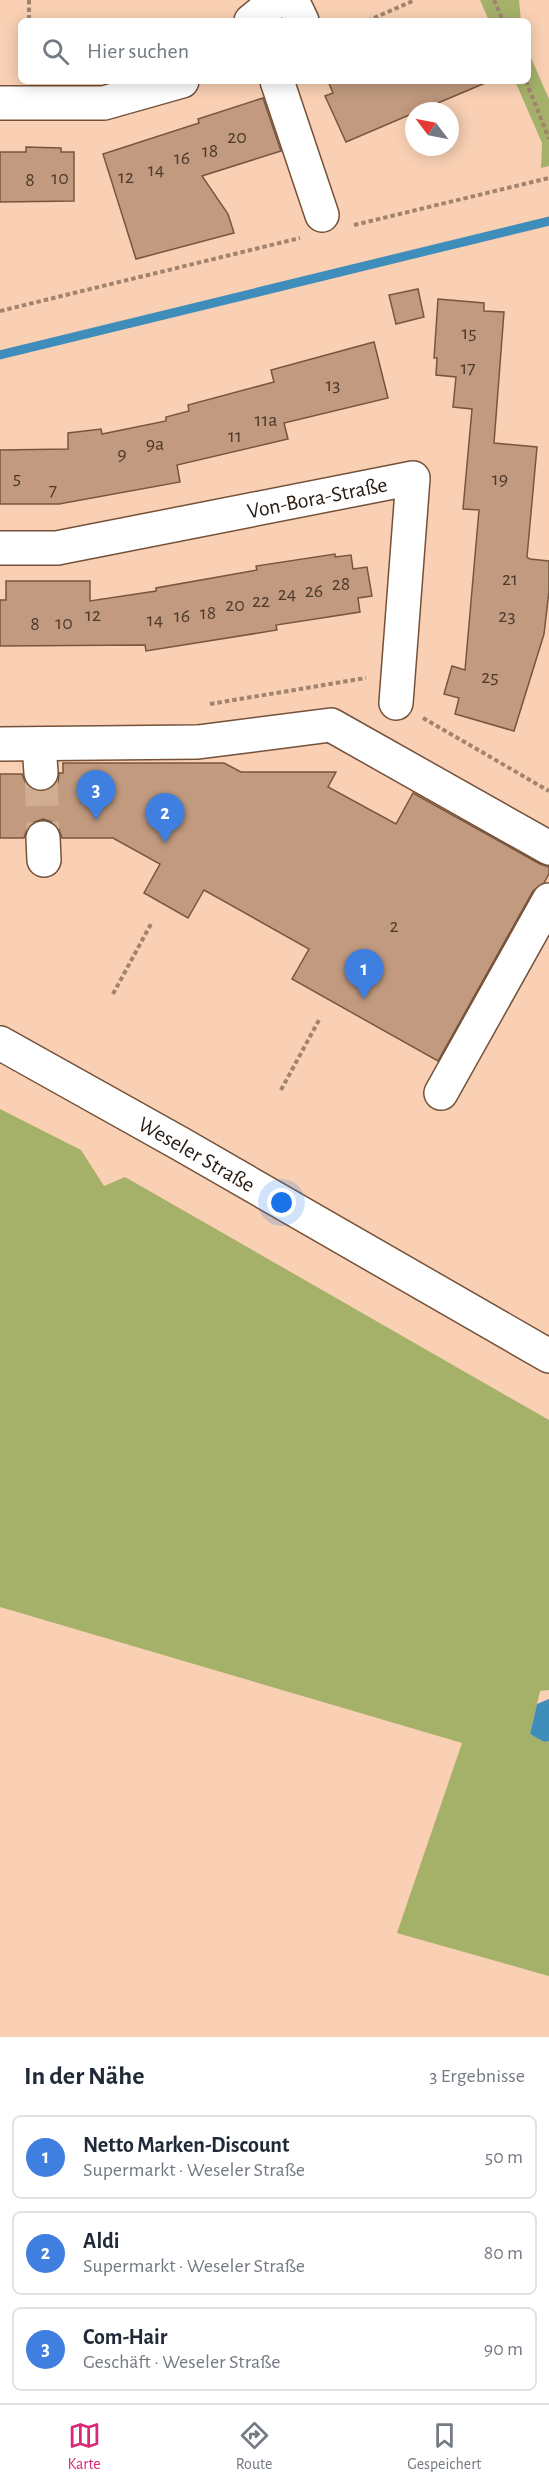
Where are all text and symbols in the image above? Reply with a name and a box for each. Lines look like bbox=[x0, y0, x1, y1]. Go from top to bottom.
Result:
search box bbox=[18, 18, 531, 84]
icon: search bbox=[39, 35, 72, 68]
text: Hier suchen bbox=[87, 40, 189, 62]
north arrow bbox=[405, 102, 459, 156]
house number: 20 bbox=[227, 127, 247, 147]
house number: 18 bbox=[202, 141, 218, 161]
house number: 16 bbox=[174, 148, 190, 168]
house number: 14 bbox=[148, 160, 164, 180]
house number: 12 bbox=[118, 167, 134, 187]
house number: 10 bbox=[51, 168, 69, 188]
house number: 8 bbox=[25, 170, 35, 190]
house number: 15 bbox=[461, 323, 477, 343]
house number: 17 bbox=[460, 358, 476, 378]
house number: 13 bbox=[325, 375, 341, 395]
house number: 11a bbox=[255, 410, 278, 430]
house number: 11 bbox=[228, 426, 242, 446]
house number: 9a bbox=[146, 434, 164, 454]
house number: 9 bbox=[117, 444, 127, 464]
house number: 5 bbox=[13, 468, 21, 488]
house number: 19 bbox=[492, 469, 508, 489]
street label: Von-Bora-Straße bbox=[245, 473, 389, 522]
house number: 7 bbox=[49, 480, 57, 500]
house number: 21 bbox=[502, 569, 518, 589]
house number: 28 bbox=[332, 574, 350, 594]
house number: 26 bbox=[305, 581, 323, 601]
house number: 24 bbox=[278, 584, 296, 604]
house number: 22 bbox=[252, 591, 270, 611]
house number: 20 bbox=[225, 595, 245, 615]
house number: 18 bbox=[200, 603, 216, 623]
house number: 12 bbox=[85, 605, 101, 625]
house number: 16 bbox=[174, 606, 190, 626]
house number: 23 bbox=[498, 606, 516, 626]
house number: 14 bbox=[147, 610, 163, 630]
house number: 10 bbox=[55, 613, 73, 633]
house number: 8 bbox=[30, 614, 40, 634]
house number: 25 bbox=[481, 667, 499, 687]
pin: 3 bbox=[76, 770, 116, 820]
pin: 2 bbox=[146, 794, 184, 843]
house number: 2 bbox=[389, 916, 399, 936]
pin: 1 bbox=[344, 950, 384, 999]
street label: Weseler Straße bbox=[135, 1113, 259, 1196]
your location bbox=[267, 1188, 296, 1217]
text: In der Nähe bbox=[24, 2063, 144, 2089]
text: 3 Ergebnisse bbox=[429, 2066, 525, 2086]
text: Netto Marken-Discount bbox=[83, 2134, 289, 2156]
text: 1 bbox=[42, 2147, 49, 2167]
text: 50 m bbox=[485, 2147, 523, 2167]
text: Supermarkt · Weseler Straße bbox=[83, 2160, 305, 2180]
text: Aldi bbox=[83, 2230, 120, 2252]
text: 2 bbox=[41, 2243, 50, 2263]
text: 80 m bbox=[484, 2243, 523, 2263]
text: Supermarkt · Weseler Straße bbox=[83, 2256, 305, 2276]
text: Com-Hair bbox=[83, 2326, 167, 2348]
text: 3 bbox=[41, 2339, 50, 2359]
text: 90 m bbox=[484, 2339, 523, 2359]
text: Geschäft · Weseler Straße bbox=[83, 2352, 281, 2372]
tab: Karte bbox=[68, 2419, 101, 2474]
tab: Route bbox=[236, 2419, 272, 2474]
tab: Gespeichert bbox=[407, 2419, 481, 2474]

